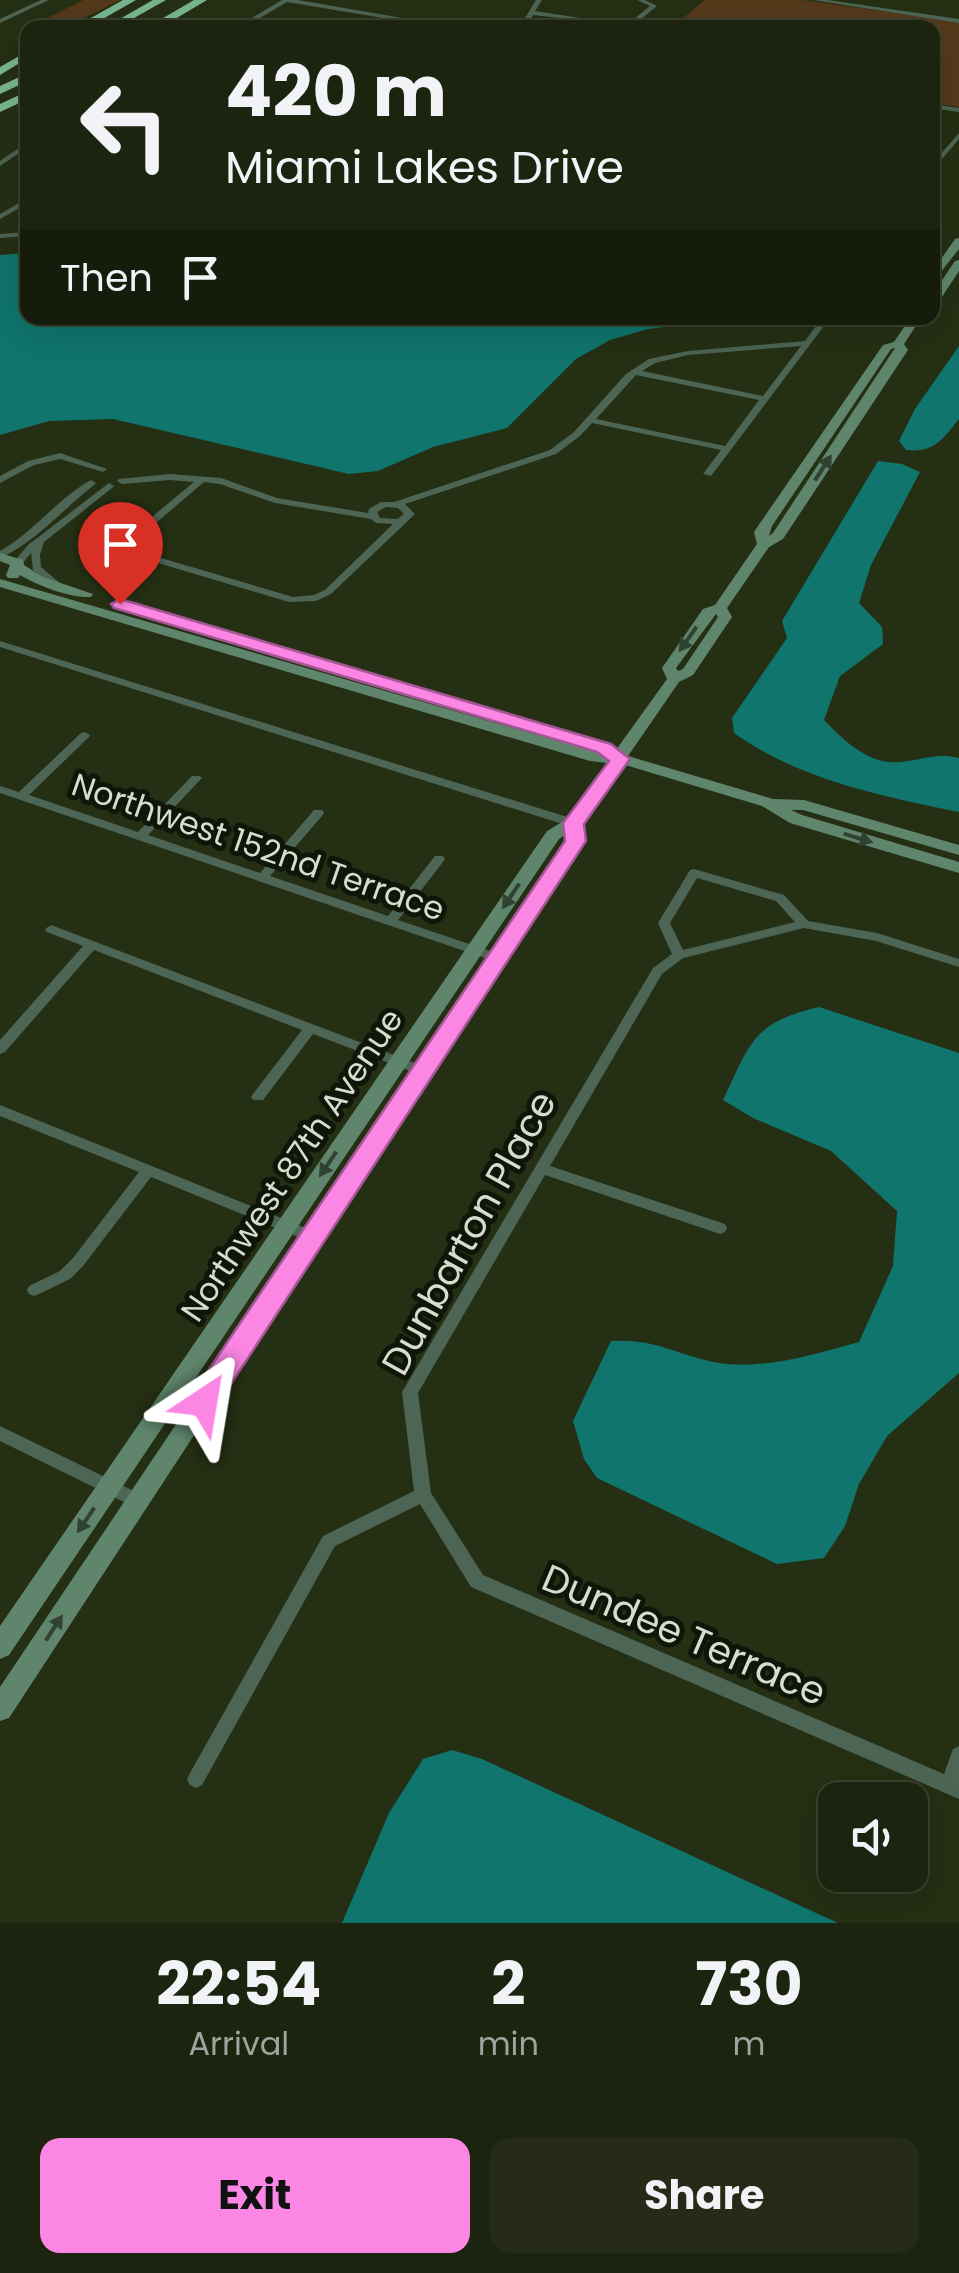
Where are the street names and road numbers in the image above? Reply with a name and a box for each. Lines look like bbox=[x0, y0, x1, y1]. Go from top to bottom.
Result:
street label: Northwest 152nd Terrace bbox=[66, 762, 450, 932]
street label: Northwest 87th Avenue bbox=[170, 999, 413, 1330]
street label: Dunbarton Place bbox=[368, 1081, 569, 1384]
street label: Dundee Terrace bbox=[534, 1551, 834, 1718]

